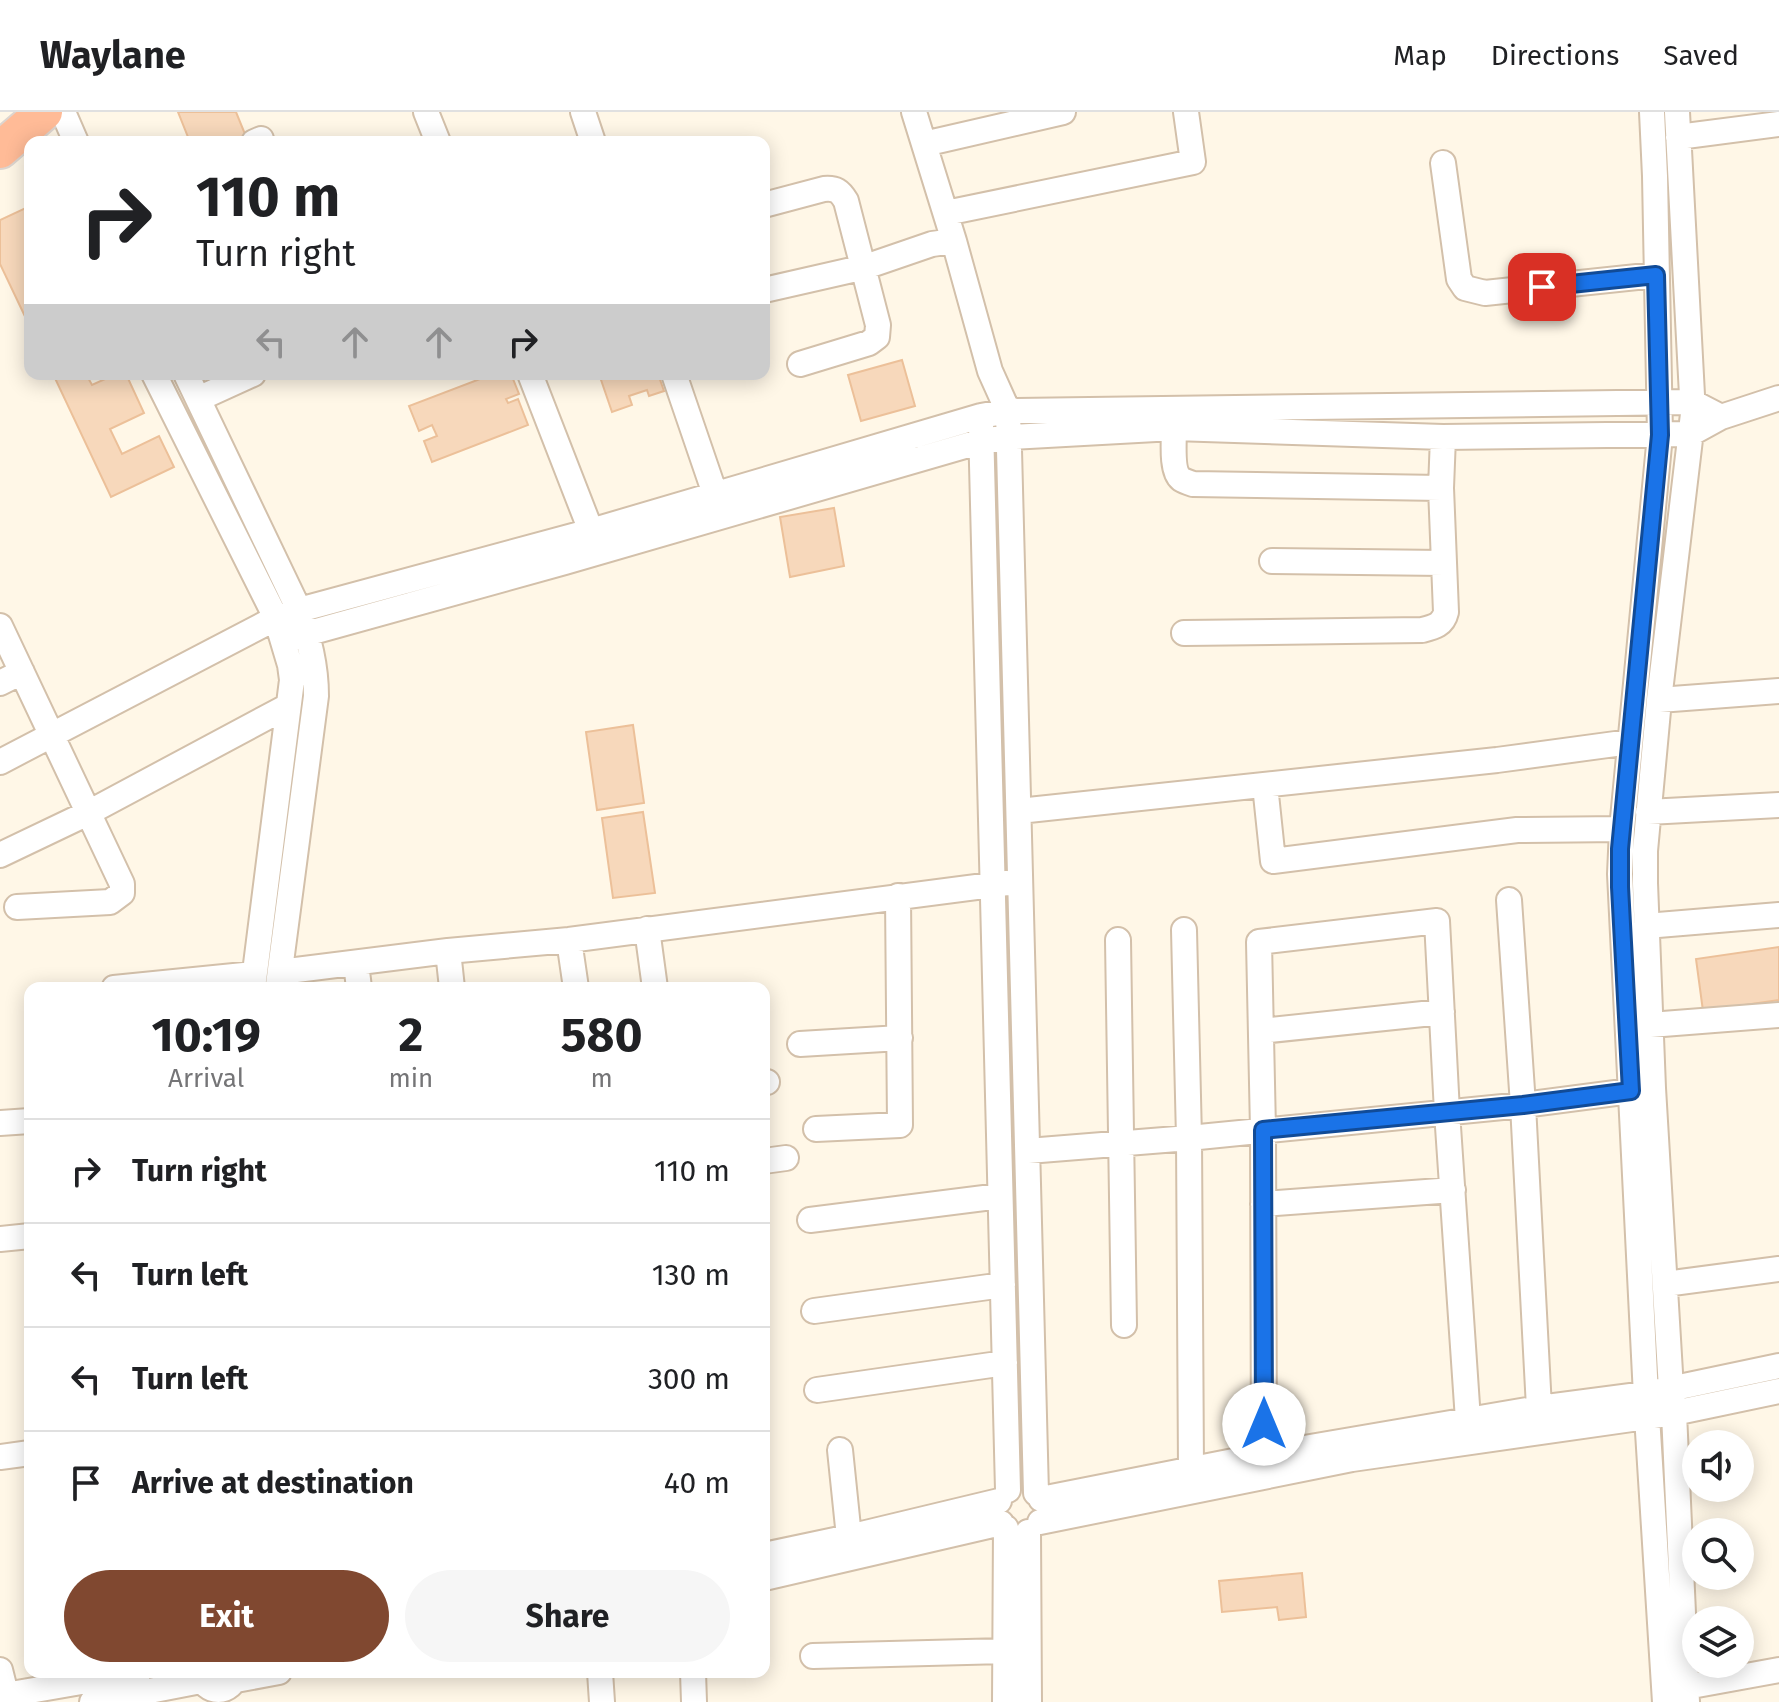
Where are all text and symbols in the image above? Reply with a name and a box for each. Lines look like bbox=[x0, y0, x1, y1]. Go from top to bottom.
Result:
text: Waylane bbox=[40, 32, 186, 78]
text: Map bbox=[1393, 39, 1447, 72]
text: Directions bbox=[1491, 39, 1619, 72]
text: Saved bbox=[1663, 39, 1739, 72]
text: 110 m bbox=[196, 164, 340, 231]
icon: right bbox=[64, 168, 168, 272]
text: Turn right bbox=[196, 232, 356, 276]
pin bbox=[1508, 253, 1576, 321]
icon: arrive bbox=[1520, 265, 1564, 309]
icon: left bbox=[249, 320, 293, 364]
icon: ahead bbox=[333, 320, 377, 364]
icon: ahead bbox=[417, 320, 461, 364]
icon: right bbox=[501, 320, 545, 364]
text: 10:19 bbox=[152, 1006, 261, 1064]
text: 2 bbox=[398, 1006, 423, 1064]
text: 580 bbox=[561, 1006, 642, 1064]
text: Arrival bbox=[168, 1063, 244, 1094]
text: min bbox=[388, 1063, 433, 1094]
text: m bbox=[590, 1063, 613, 1094]
icon: right bbox=[64, 1149, 108, 1193]
text: Turn right bbox=[132, 1153, 267, 1189]
text: 110 m bbox=[654, 1153, 730, 1189]
icon: left bbox=[64, 1253, 108, 1297]
text: Turn left bbox=[132, 1257, 248, 1293]
text: 130 m bbox=[652, 1257, 730, 1293]
icon: left bbox=[64, 1357, 108, 1401]
text: Turn left bbox=[132, 1361, 248, 1397]
text: 300 m bbox=[648, 1361, 730, 1397]
position arrow bbox=[1222, 1382, 1306, 1466]
map controls bbox=[1682, 1430, 1754, 1678]
button: sound bbox=[1682, 1430, 1754, 1502]
icon: arrive bbox=[64, 1461, 108, 1505]
text: Arrive at destination bbox=[132, 1465, 414, 1501]
text: 40 m bbox=[664, 1465, 730, 1501]
button: search bbox=[1682, 1518, 1754, 1590]
button: Exit bbox=[64, 1570, 389, 1662]
button: Share bbox=[405, 1570, 730, 1662]
button: layers bbox=[1682, 1606, 1754, 1678]

